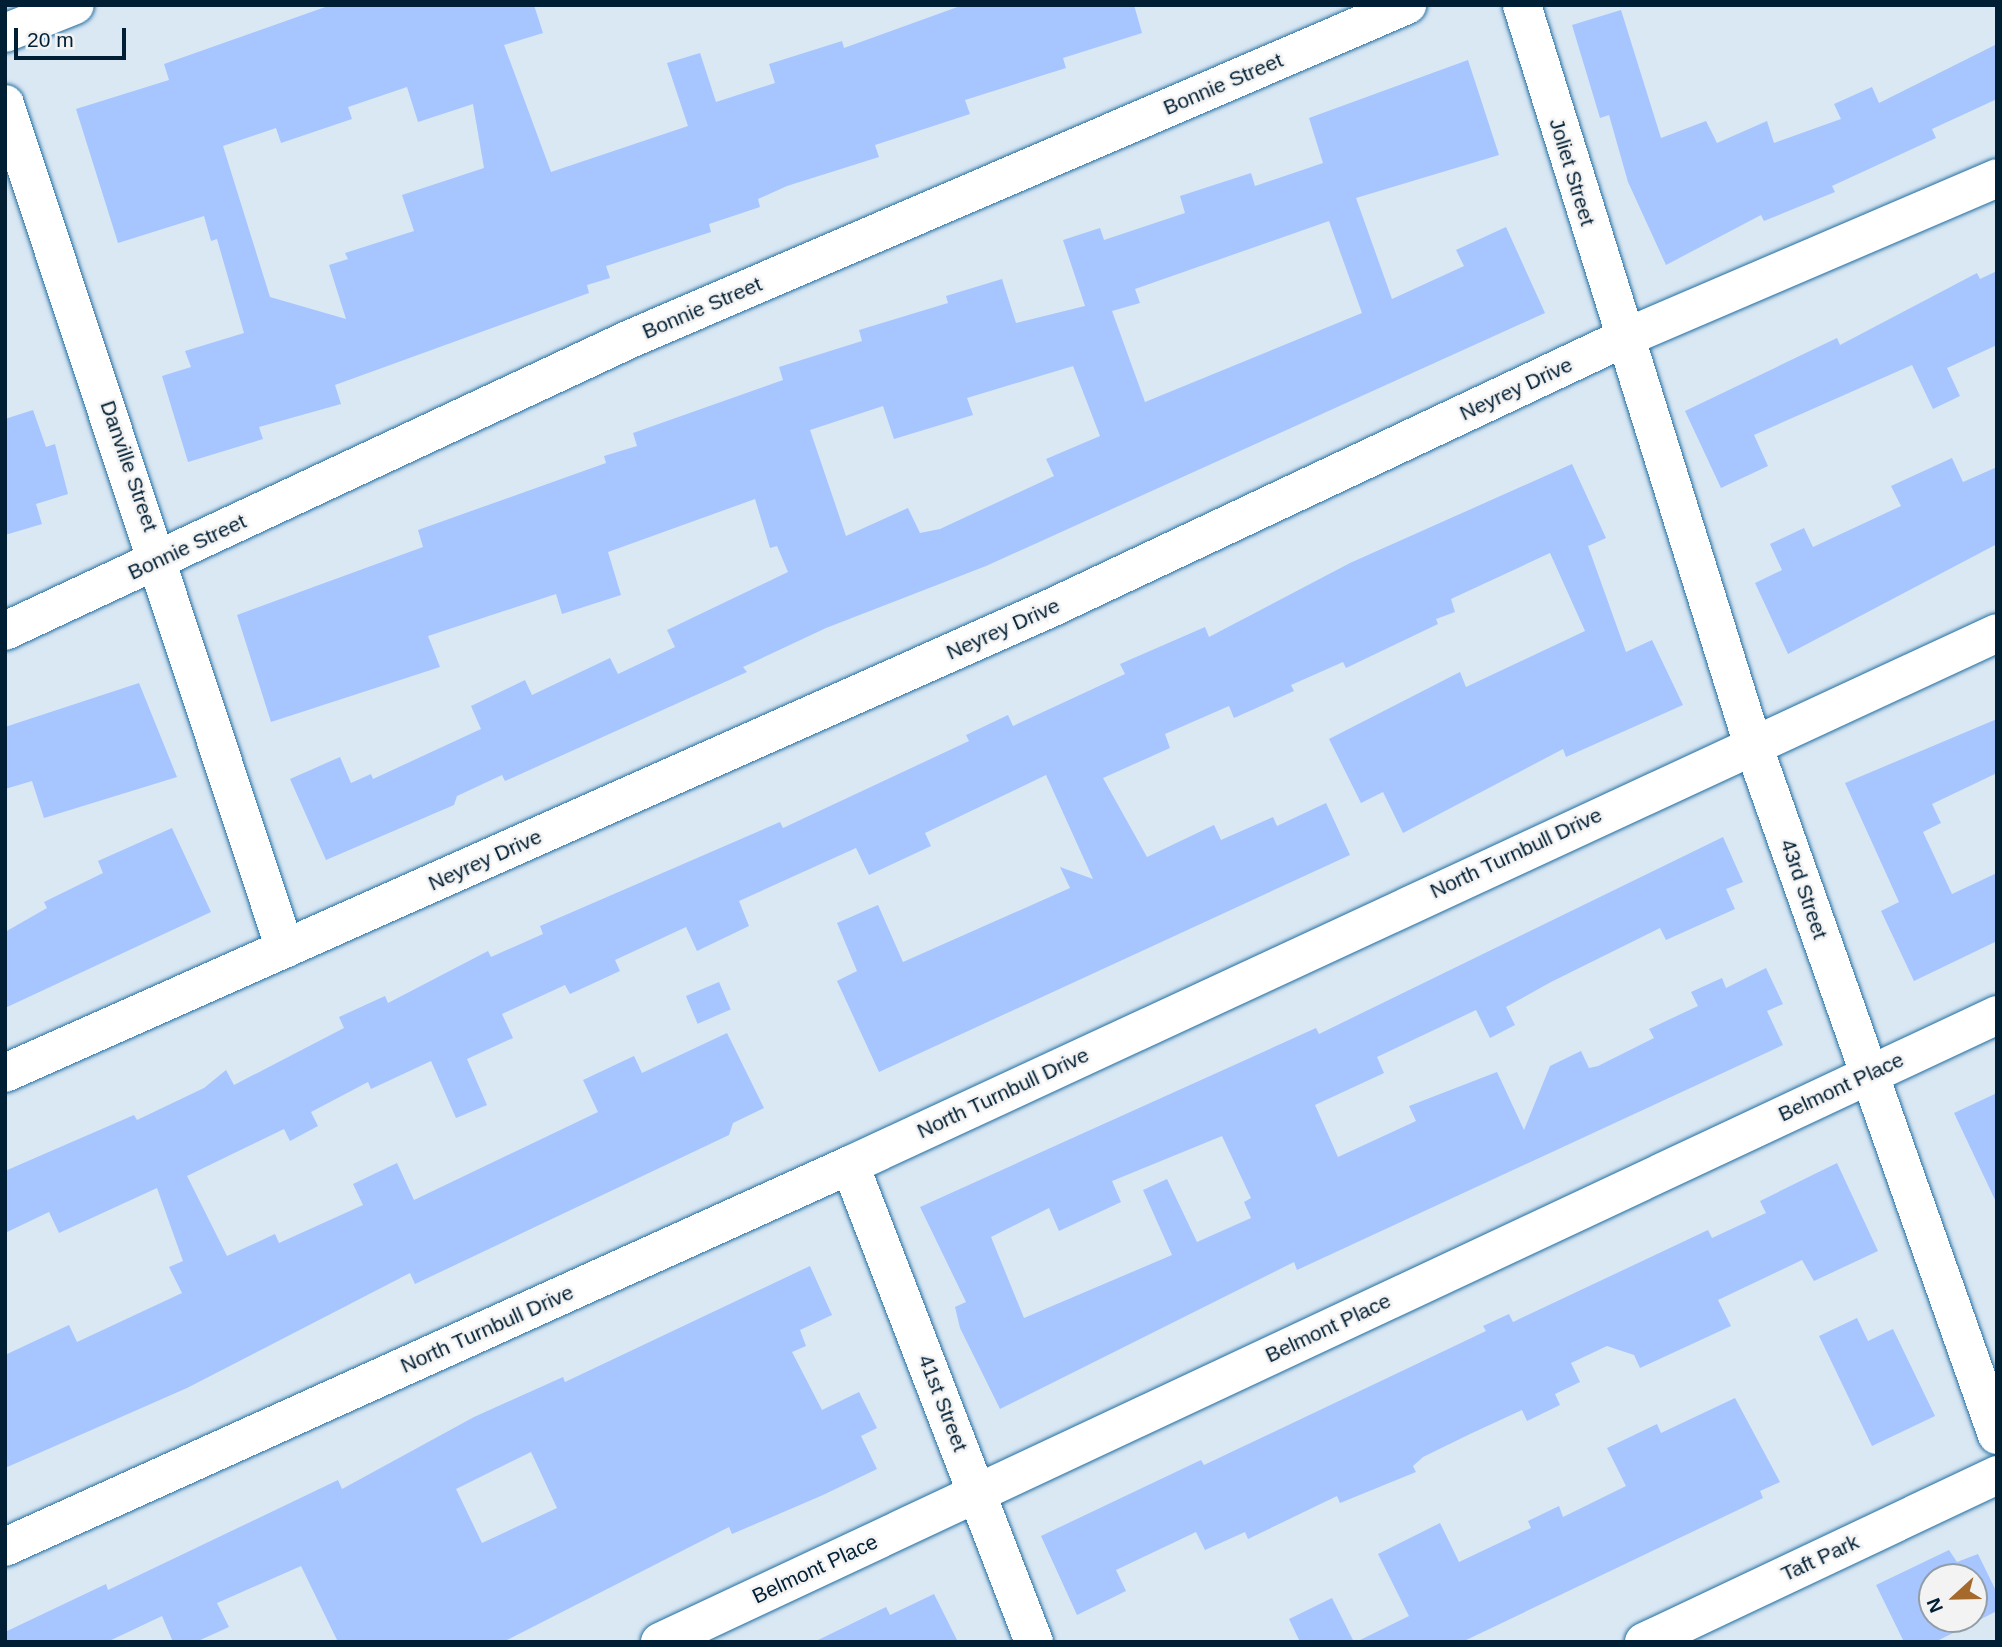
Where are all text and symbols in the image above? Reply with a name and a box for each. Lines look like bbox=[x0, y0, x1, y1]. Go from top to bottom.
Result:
scale bar bbox=[18, 14, 130, 58]
text: 20 m bbox=[27, 28, 74, 51]
street label: Bonnie Street bbox=[1160, 48, 1286, 120]
street label: Joliet Street bbox=[1544, 115, 1600, 229]
street label: Bonnie Street bbox=[639, 272, 765, 344]
street label: Neyrey Drive bbox=[1456, 352, 1576, 426]
street label: Danville Street bbox=[95, 397, 163, 535]
street label: Bonnie Street bbox=[124, 509, 250, 585]
street label: Neyrey Drive bbox=[942, 593, 1064, 665]
street label: North Turnbull Drive bbox=[1426, 802, 1606, 904]
street label: Neyrey Drive bbox=[424, 824, 546, 896]
street label: 43rd Street bbox=[1775, 836, 1833, 942]
street label: North Turnbull Drive bbox=[913, 1042, 1093, 1144]
street label: Belmont Place bbox=[1774, 1047, 1908, 1127]
street label: North Turnbull Drive bbox=[396, 1279, 578, 1379]
street label: Belmont Place bbox=[1261, 1288, 1395, 1368]
street label: 41st Street bbox=[913, 1351, 973, 1455]
street label: Belmont Place bbox=[748, 1529, 882, 1609]
street label: Taft Park bbox=[1777, 1529, 1863, 1587]
north arrow bbox=[1918, 1563, 1988, 1633]
text: N bbox=[1923, 1595, 1947, 1616]

